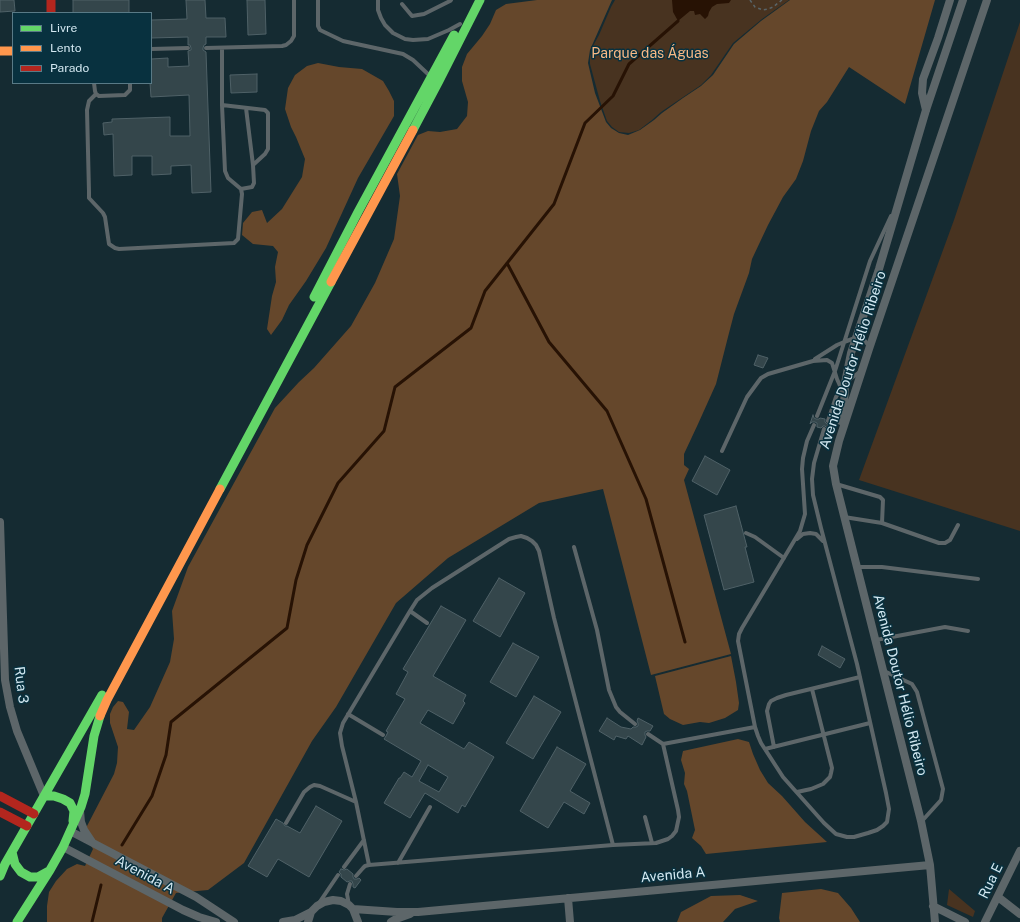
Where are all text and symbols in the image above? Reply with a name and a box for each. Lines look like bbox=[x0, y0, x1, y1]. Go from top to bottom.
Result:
legend bbox=[12, 12, 152, 84]
text: Livre bbox=[50, 21, 77, 35]
text: Lento bbox=[50, 41, 81, 55]
park label: Parque das Águas bbox=[591, 46, 709, 62]
text: Parado bbox=[50, 61, 89, 75]
street label: Avenida Doutor Hélio Ribeiro bbox=[816, 269, 890, 451]
street label: Avenida Doutor Hélio Ribeiro bbox=[869, 593, 931, 777]
street label: Rua 3 bbox=[10, 665, 32, 705]
street label: Avenida A bbox=[112, 852, 178, 898]
street label: Rua E bbox=[975, 861, 1007, 901]
street label: Avenida A bbox=[640, 864, 706, 886]

